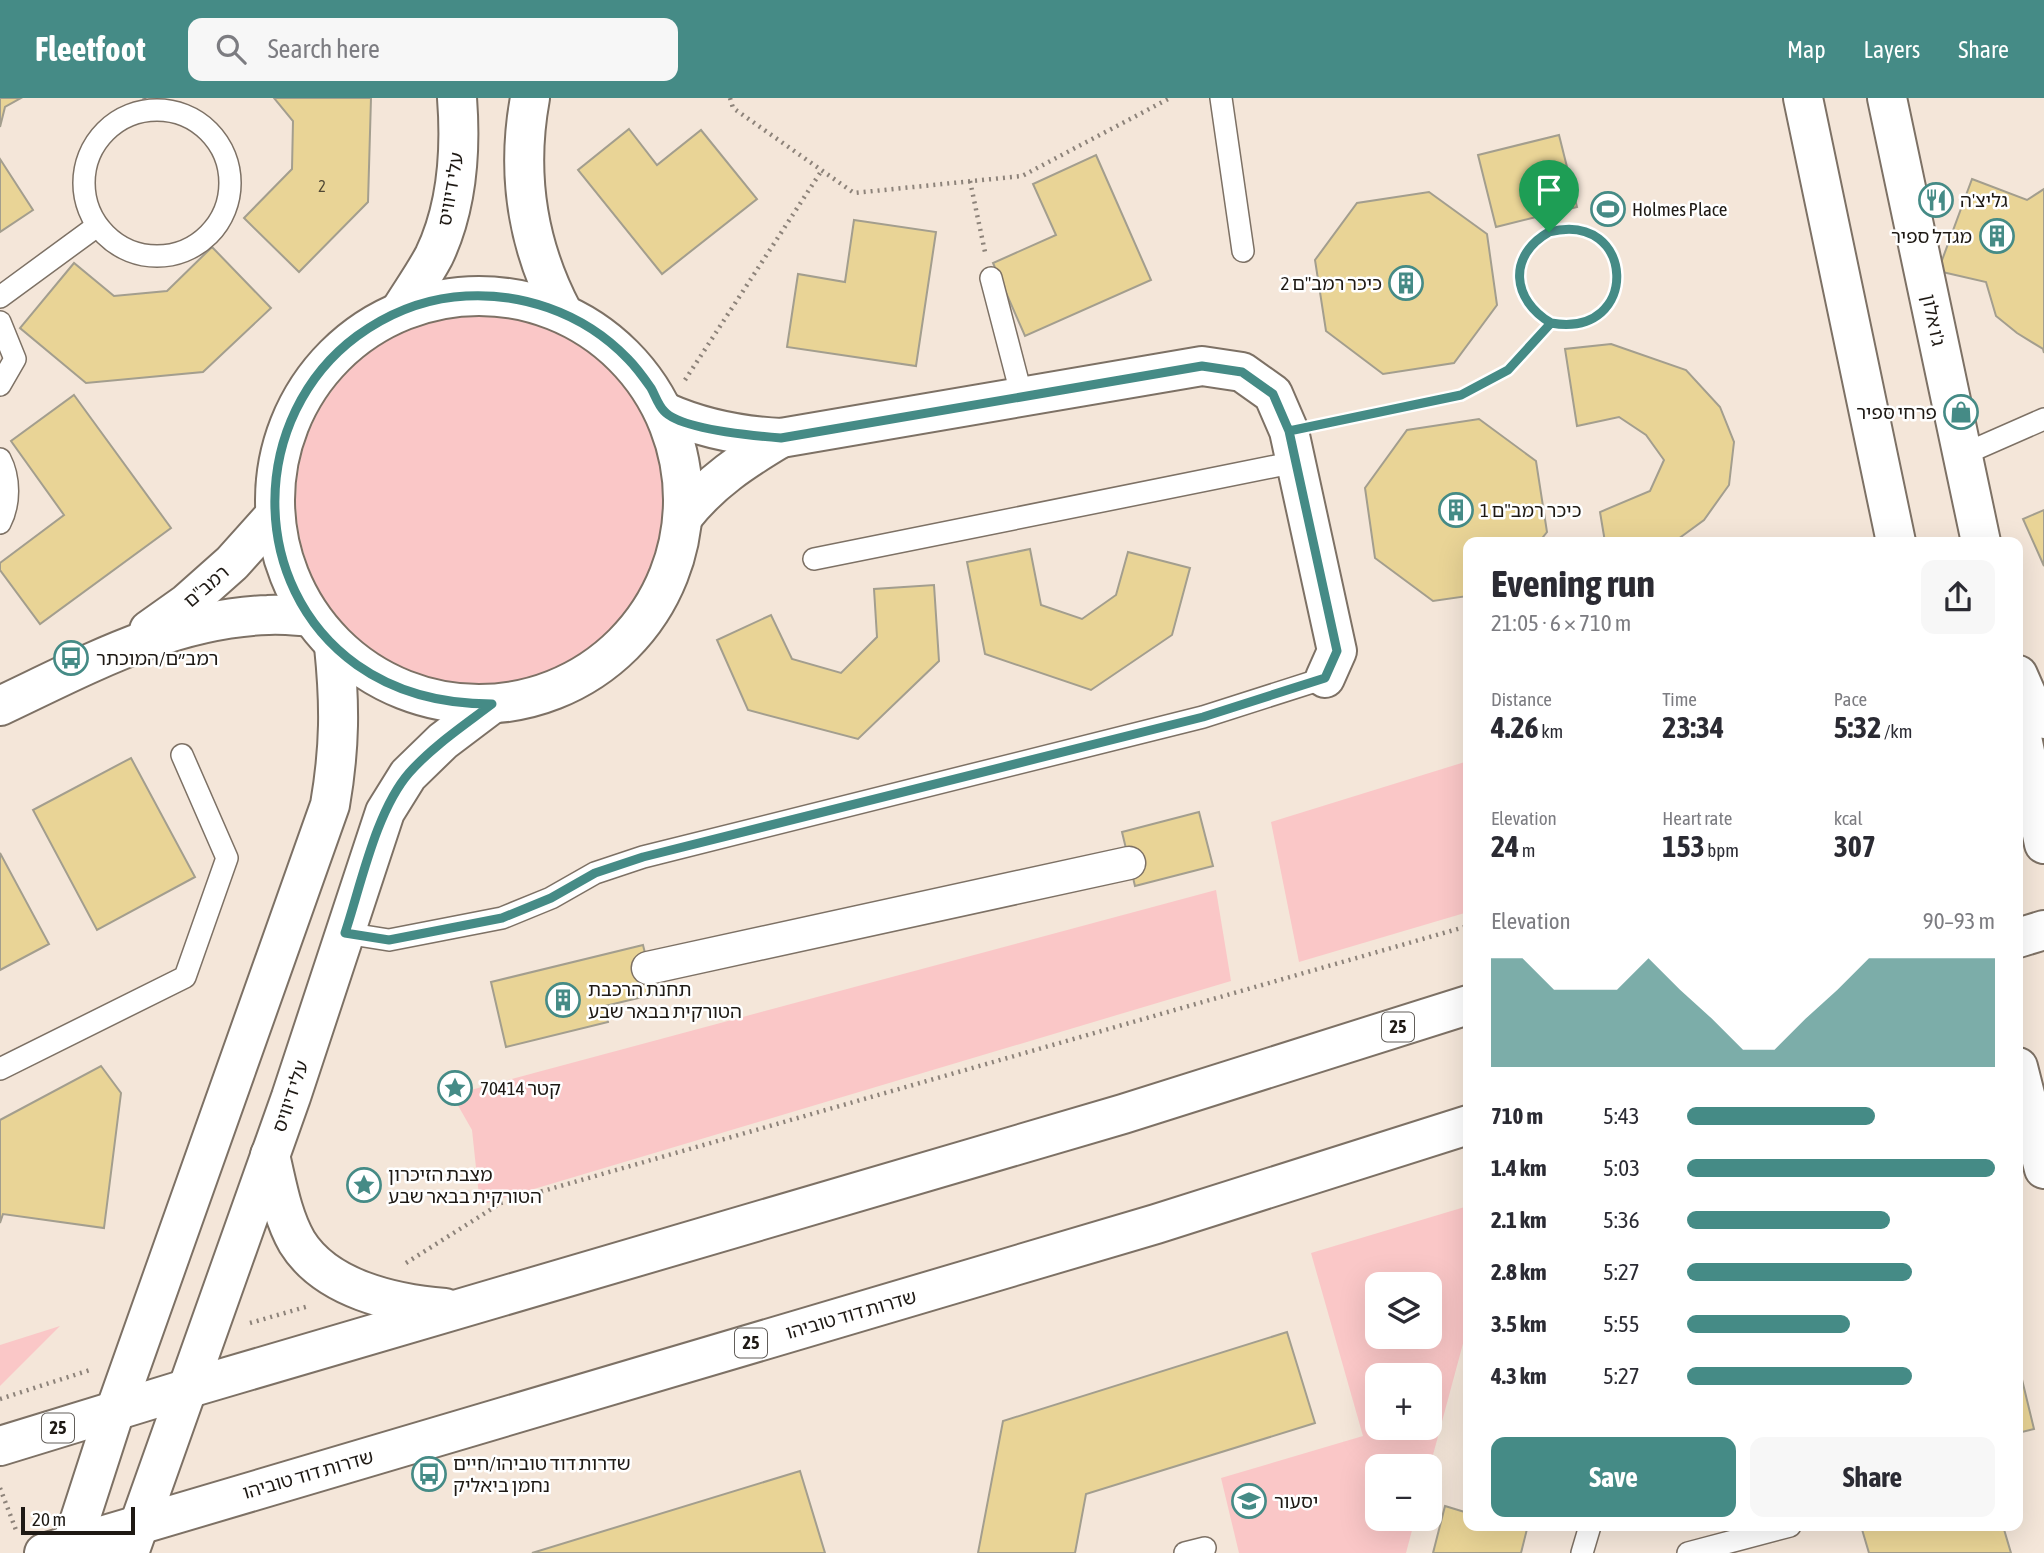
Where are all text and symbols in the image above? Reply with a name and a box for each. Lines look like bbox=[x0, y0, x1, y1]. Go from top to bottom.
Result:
search box bbox=[188, 18, 678, 81]
text: Fleetfoot bbox=[35, 30, 146, 68]
icon: search bbox=[212, 30, 250, 68]
text: Search here bbox=[268, 34, 380, 64]
text: Map bbox=[1787, 36, 1826, 63]
text: Layers bbox=[1864, 36, 1920, 63]
text: Share bbox=[1958, 36, 2009, 63]
street label: עלי דיוויס bbox=[433, 150, 467, 228]
pin bbox=[1519, 160, 1579, 232]
icon: arrive bbox=[1530, 171, 1568, 209]
house number: 2 bbox=[318, 177, 326, 195]
restaurant icon: גליצ'ה bbox=[1917, 181, 1955, 219]
place label: גליצ'ה bbox=[1960, 189, 2008, 211]
sports icon: Holmes Place bbox=[1589, 190, 1627, 228]
place label: Holmes Place bbox=[1632, 198, 1727, 220]
building icon: מגדל ספיר bbox=[1978, 217, 2016, 255]
place label: מגדל ספיר bbox=[1891, 225, 1972, 247]
building icon: כיכר רמב"ם 2 bbox=[1387, 264, 1425, 302]
place label: כיכר רמב"ם 2 bbox=[1280, 272, 1382, 294]
street label: ג'ו אלון bbox=[1918, 292, 1950, 348]
shop icon: פרחי ספיר bbox=[1942, 393, 1980, 431]
place label: פרחי ספיר bbox=[1856, 401, 1937, 423]
building icon: כיכר רמב"ם 1 bbox=[1437, 491, 1475, 529]
place label: כיכר רמב"ם 1 bbox=[1480, 499, 1582, 521]
button: share bbox=[1921, 560, 1995, 634]
street label: רמב"ם bbox=[179, 561, 233, 611]
text: Evening run bbox=[1491, 562, 1655, 605]
text: 21:05 · 6 × 710 m bbox=[1491, 610, 1631, 636]
bus stop icon: רמב״ם/המוכתר bbox=[52, 639, 90, 677]
place label: רמב״ם/המוכתר bbox=[96, 647, 218, 669]
text: Distance bbox=[1491, 688, 1552, 710]
text: Time bbox=[1662, 688, 1697, 710]
text: Pace bbox=[1834, 688, 1867, 710]
text: 4.26 bbox=[1491, 710, 1539, 744]
text: 23:34 bbox=[1662, 710, 1724, 744]
text: 5:32 bbox=[1834, 710, 1881, 744]
text: km bbox=[1539, 720, 1563, 742]
text: /km bbox=[1881, 720, 1912, 742]
text: Elevation bbox=[1491, 807, 1557, 829]
text: Heart rate bbox=[1662, 807, 1732, 829]
text: kcal bbox=[1834, 807, 1863, 829]
text: 24 bbox=[1491, 829, 1519, 863]
text: 153 bbox=[1662, 829, 1705, 863]
text: 307 bbox=[1834, 829, 1876, 863]
text: m bbox=[1519, 839, 1536, 861]
text: bpm bbox=[1705, 839, 1739, 861]
text: Elevation bbox=[1491, 908, 1571, 934]
text: 90–93 m bbox=[1923, 908, 1995, 934]
place label: תחנת הרכבת הטורקית בבאר שבע bbox=[588, 978, 742, 1022]
building icon: תחנת הרכבת הטורקית בבאר שבע bbox=[544, 981, 582, 1019]
road number: 25 bbox=[1382, 1012, 1414, 1042]
street label: עלי דיוויס bbox=[267, 1057, 313, 1135]
place icon: קטר 70414 bbox=[436, 1069, 474, 1107]
place label: קטר 70414 bbox=[480, 1077, 561, 1099]
text: 710 m bbox=[1491, 1103, 1543, 1129]
text: 5:43 bbox=[1603, 1103, 1640, 1129]
text: 1.4 km bbox=[1491, 1155, 1547, 1181]
text: 5:03 bbox=[1603, 1155, 1640, 1181]
place label: מצבת הזיכרון הטורקית בבאר שבע bbox=[388, 1163, 542, 1207]
place icon: מצבת הזיכרון הטורקית בבאר שבע bbox=[345, 1166, 383, 1204]
text: 2.1 km bbox=[1491, 1207, 1547, 1233]
text: 5:36 bbox=[1603, 1207, 1640, 1233]
text: 2.8 km bbox=[1491, 1259, 1547, 1285]
text: 5:27 bbox=[1603, 1259, 1640, 1285]
map controls bbox=[1365, 1272, 1442, 1531]
button: layers bbox=[1365, 1272, 1442, 1349]
street label: שדרות דוד טוביהו bbox=[783, 1285, 919, 1343]
text: 3.5 km bbox=[1491, 1311, 1547, 1337]
text: 5:55 bbox=[1603, 1311, 1640, 1337]
road number: 25 bbox=[735, 1328, 767, 1358]
button: + bbox=[1365, 1363, 1442, 1440]
text: 4.3 km bbox=[1491, 1363, 1547, 1389]
text: 5:27 bbox=[1603, 1363, 1640, 1389]
road number: 25 bbox=[42, 1414, 74, 1442]
button: Save bbox=[1491, 1437, 1736, 1517]
button: Share bbox=[1750, 1437, 1995, 1517]
street label: שדרות דוד טוביהו bbox=[240, 1445, 376, 1503]
place label: שדרות דוד טוביהו/חיים נחמן ביאליק bbox=[453, 1452, 631, 1496]
button: − bbox=[1365, 1454, 1442, 1531]
bus stop icon: שדרות דוד טוביהו/חיים נחמן ביאליק bbox=[410, 1455, 448, 1493]
school or university icon: יסעור bbox=[1230, 1482, 1268, 1520]
place label: יסעור bbox=[1274, 1490, 1318, 1512]
scale bar bbox=[21, 1504, 135, 1536]
text: 20 m bbox=[32, 1508, 66, 1530]

